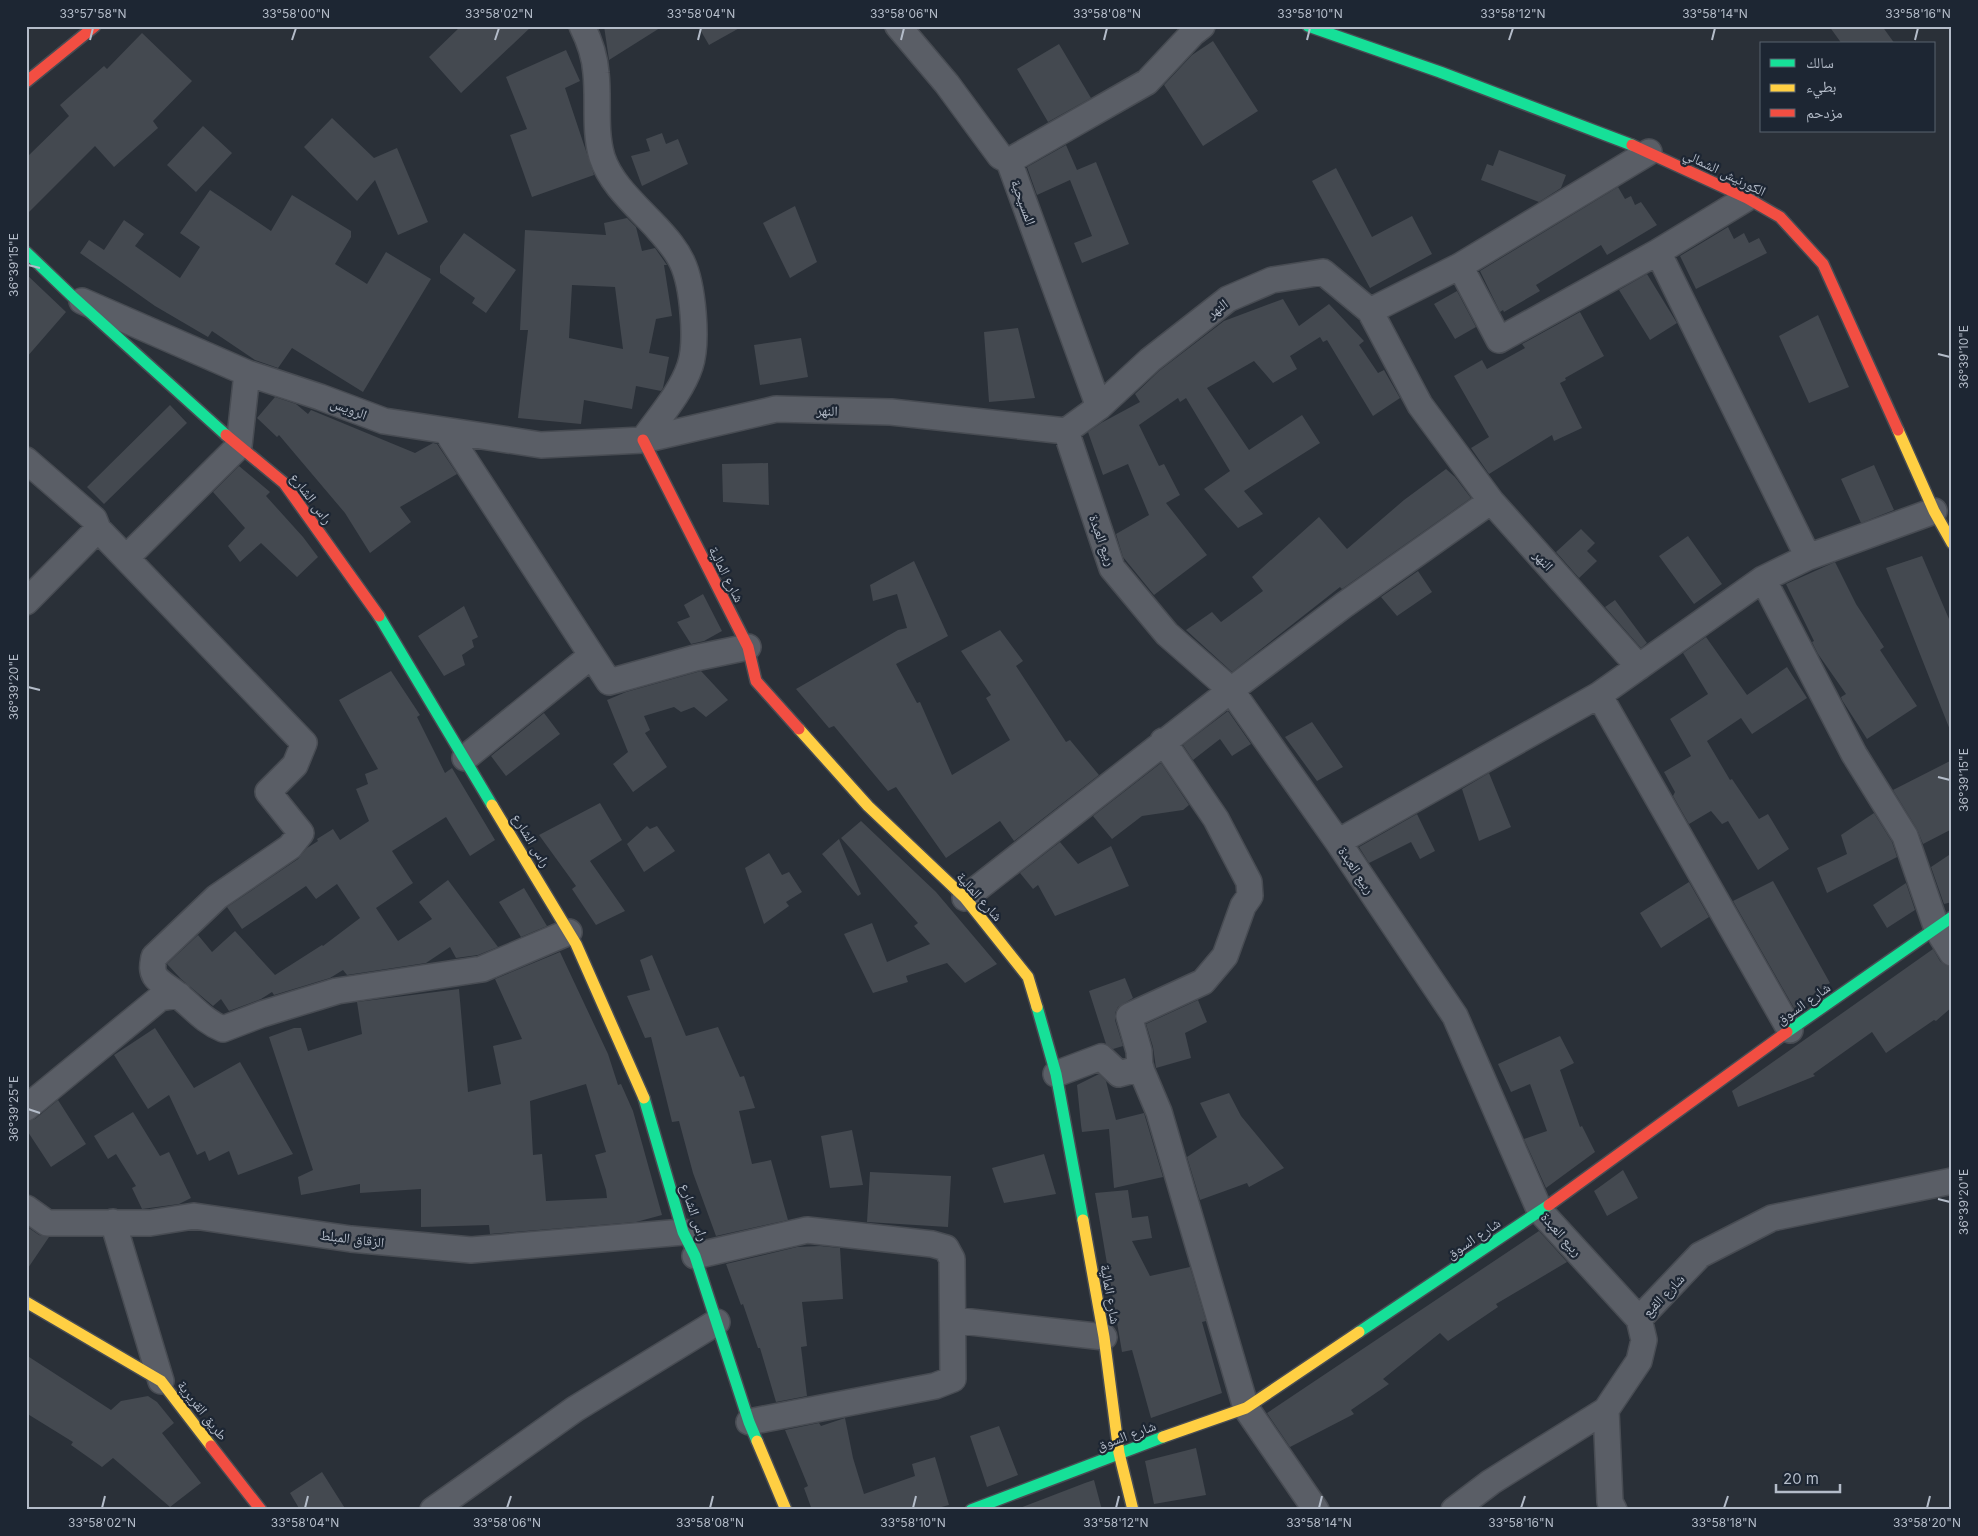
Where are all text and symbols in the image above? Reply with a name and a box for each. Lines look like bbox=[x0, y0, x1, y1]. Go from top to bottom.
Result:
text: 33°57'58"N bbox=[59, 6, 127, 21]
text: 33°58'00"N bbox=[262, 6, 330, 21]
text: 33°58'02"N bbox=[465, 6, 533, 21]
text: 33°58'04"N bbox=[667, 6, 735, 21]
text: 33°58'06"N bbox=[870, 6, 938, 21]
text: 33°58'08"N bbox=[1073, 6, 1141, 21]
text: 33°58'10"N bbox=[1277, 6, 1343, 21]
text: 33°58'12"N bbox=[1480, 6, 1546, 21]
text: 33°58'14"N bbox=[1682, 6, 1748, 21]
text: 33°58'16"N bbox=[1885, 6, 1951, 21]
legend bbox=[1760, 42, 1936, 132]
text: سالك bbox=[1806, 53, 1834, 72]
text: بطيء bbox=[1806, 77, 1836, 99]
text: مزدحم bbox=[1806, 103, 1843, 123]
street label: الكورنيش الشمالي bbox=[1680, 145, 1769, 202]
street label: المسيحية bbox=[1008, 177, 1040, 227]
text: 36°39'15"E bbox=[6, 233, 21, 297]
street label: النهر bbox=[1203, 295, 1231, 323]
text: 36°39'10"E bbox=[1956, 325, 1971, 389]
street label: الرويس bbox=[328, 393, 370, 424]
street label: النهر bbox=[815, 401, 838, 420]
street label: راس الشارع bbox=[286, 469, 337, 528]
street label: ربيع العبدة bbox=[1084, 512, 1120, 569]
street label: شارع المالية bbox=[704, 543, 748, 606]
street label: النهر bbox=[1529, 546, 1557, 574]
text: 36°39'20"E bbox=[6, 654, 21, 720]
text: 36°39'15"E bbox=[1956, 748, 1971, 812]
street label: راس الشارع bbox=[508, 810, 555, 871]
street label: ربيع العبدة bbox=[1333, 843, 1379, 898]
street label: شارع المالية bbox=[952, 868, 1007, 926]
street label: شارع السوق bbox=[1773, 978, 1834, 1029]
text: 36°39'25"E bbox=[6, 1076, 21, 1142]
text: 36°39'20"E bbox=[1956, 1169, 1971, 1235]
street label: راس الشارع bbox=[675, 1181, 713, 1244]
street label: ربيع العبدة bbox=[1536, 1208, 1586, 1261]
street label: شارع السوق bbox=[1443, 1214, 1504, 1264]
street label: الزقاق المبلط bbox=[319, 1226, 385, 1251]
street label: شارع المالية bbox=[1095, 1263, 1125, 1326]
street label: شارع القبع bbox=[1638, 1270, 1689, 1321]
street label: طريق القريرية bbox=[173, 1377, 232, 1445]
street label: شارع السوق bbox=[1094, 1416, 1159, 1455]
scale bar bbox=[1776, 1461, 1839, 1493]
text: 20 m bbox=[1783, 1469, 1819, 1488]
text: 33°58'02"N bbox=[68, 1515, 136, 1530]
text: 33°58'04"N bbox=[271, 1515, 339, 1530]
text: 33°58'06"N bbox=[473, 1515, 541, 1530]
text: 33°58'08"N bbox=[676, 1515, 744, 1530]
text: 33°58'10"N bbox=[880, 1515, 946, 1530]
text: 33°58'12"N bbox=[1083, 1515, 1149, 1530]
text: 33°58'14"N bbox=[1286, 1515, 1352, 1530]
text: 33°58'16"N bbox=[1488, 1515, 1554, 1530]
text: 33°58'18"N bbox=[1691, 1515, 1757, 1530]
text: 33°58'20"N bbox=[1893, 1515, 1961, 1530]

